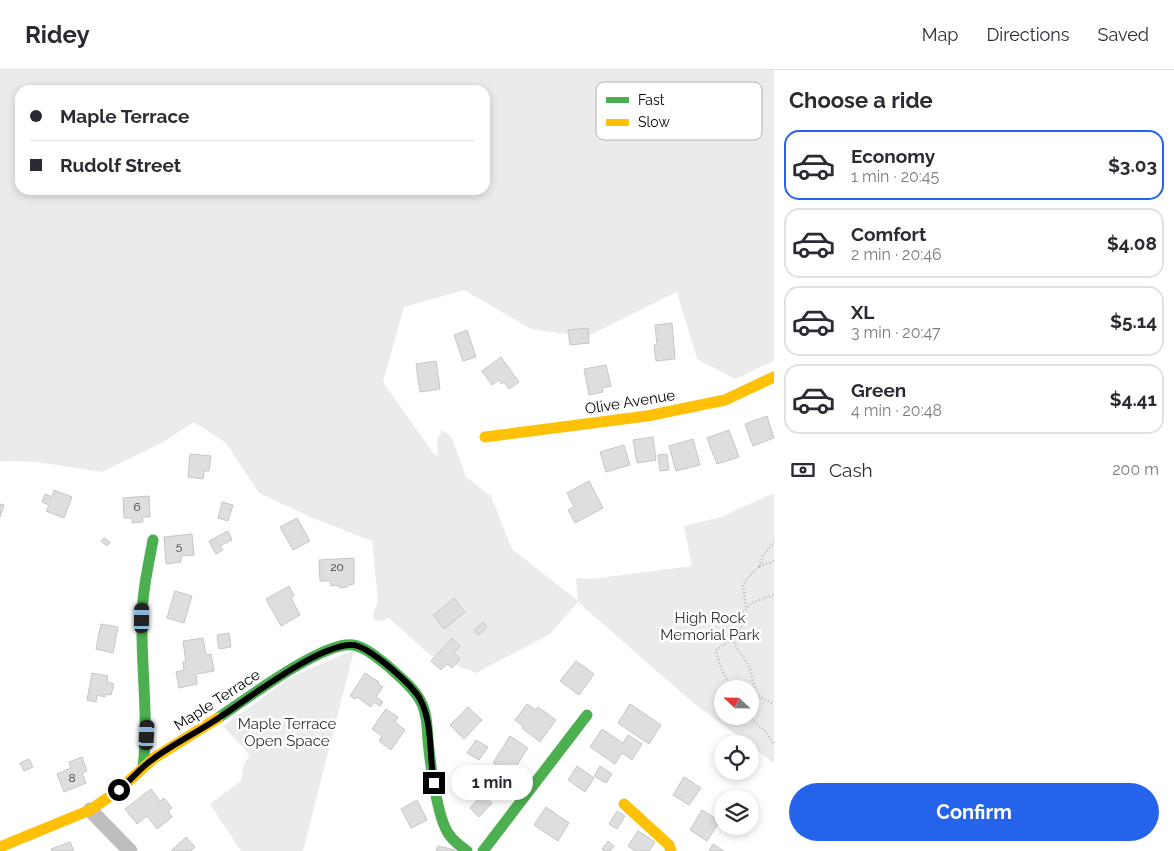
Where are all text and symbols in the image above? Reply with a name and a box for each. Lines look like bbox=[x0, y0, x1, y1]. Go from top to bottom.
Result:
text: Ridey bbox=[25, 20, 90, 49]
text: Map bbox=[922, 24, 958, 45]
text: Directions bbox=[986, 24, 1070, 45]
text: Saved bbox=[1098, 24, 1149, 45]
legend bbox=[596, 82, 762, 140]
text: Choose a ride bbox=[789, 87, 933, 113]
text: Fast bbox=[638, 92, 665, 108]
text: Maple Terrace bbox=[60, 105, 190, 127]
text: Slow bbox=[638, 114, 670, 130]
icon: car bbox=[791, 143, 836, 188]
text: Economy bbox=[851, 145, 935, 167]
text: Rudolf Street bbox=[60, 154, 181, 176]
text: $3.03 bbox=[1108, 154, 1157, 176]
text: 1 min · 20:45 bbox=[851, 167, 939, 186]
icon: car bbox=[791, 221, 836, 266]
text: Comfort bbox=[851, 223, 926, 245]
text: $4.08 bbox=[1107, 232, 1157, 254]
text: 2 min · 20:46 bbox=[851, 245, 942, 264]
icon: car bbox=[791, 299, 836, 344]
text: XL bbox=[851, 301, 874, 323]
text: $5.14 bbox=[1110, 310, 1157, 332]
text: 3 min · 20:47 bbox=[851, 323, 941, 342]
icon: car bbox=[791, 377, 836, 422]
text: Green bbox=[851, 379, 906, 401]
street label: Olive Avenue bbox=[584, 386, 677, 418]
text: $4.41 bbox=[1110, 388, 1157, 410]
text: 4 min · 20:48 bbox=[851, 401, 942, 420]
icon: cash bbox=[789, 456, 817, 484]
text: Cash bbox=[829, 459, 873, 481]
text: 200 m bbox=[1112, 460, 1159, 479]
house number: 6 bbox=[133, 500, 141, 514]
house number: 5 bbox=[176, 539, 183, 553]
house number: 20 bbox=[330, 560, 344, 574]
car bbox=[134, 603, 149, 633]
park label: High Rock Memorial Park bbox=[660, 609, 760, 644]
street label: Maple Terrace bbox=[171, 665, 263, 734]
north arrow bbox=[714, 680, 759, 725]
map controls bbox=[714, 680, 759, 835]
park label: Maple Terrace Open Space bbox=[238, 715, 337, 750]
car bbox=[138, 720, 155, 750]
button: locate bbox=[714, 735, 759, 780]
callout: 1 min bbox=[452, 766, 534, 800]
house number: 8 bbox=[68, 771, 76, 785]
route end bbox=[423, 772, 445, 794]
text: 1 min bbox=[472, 773, 512, 792]
route start bbox=[108, 779, 130, 801]
button: Confirm bbox=[789, 783, 1159, 841]
button: layers bbox=[714, 790, 759, 835]

